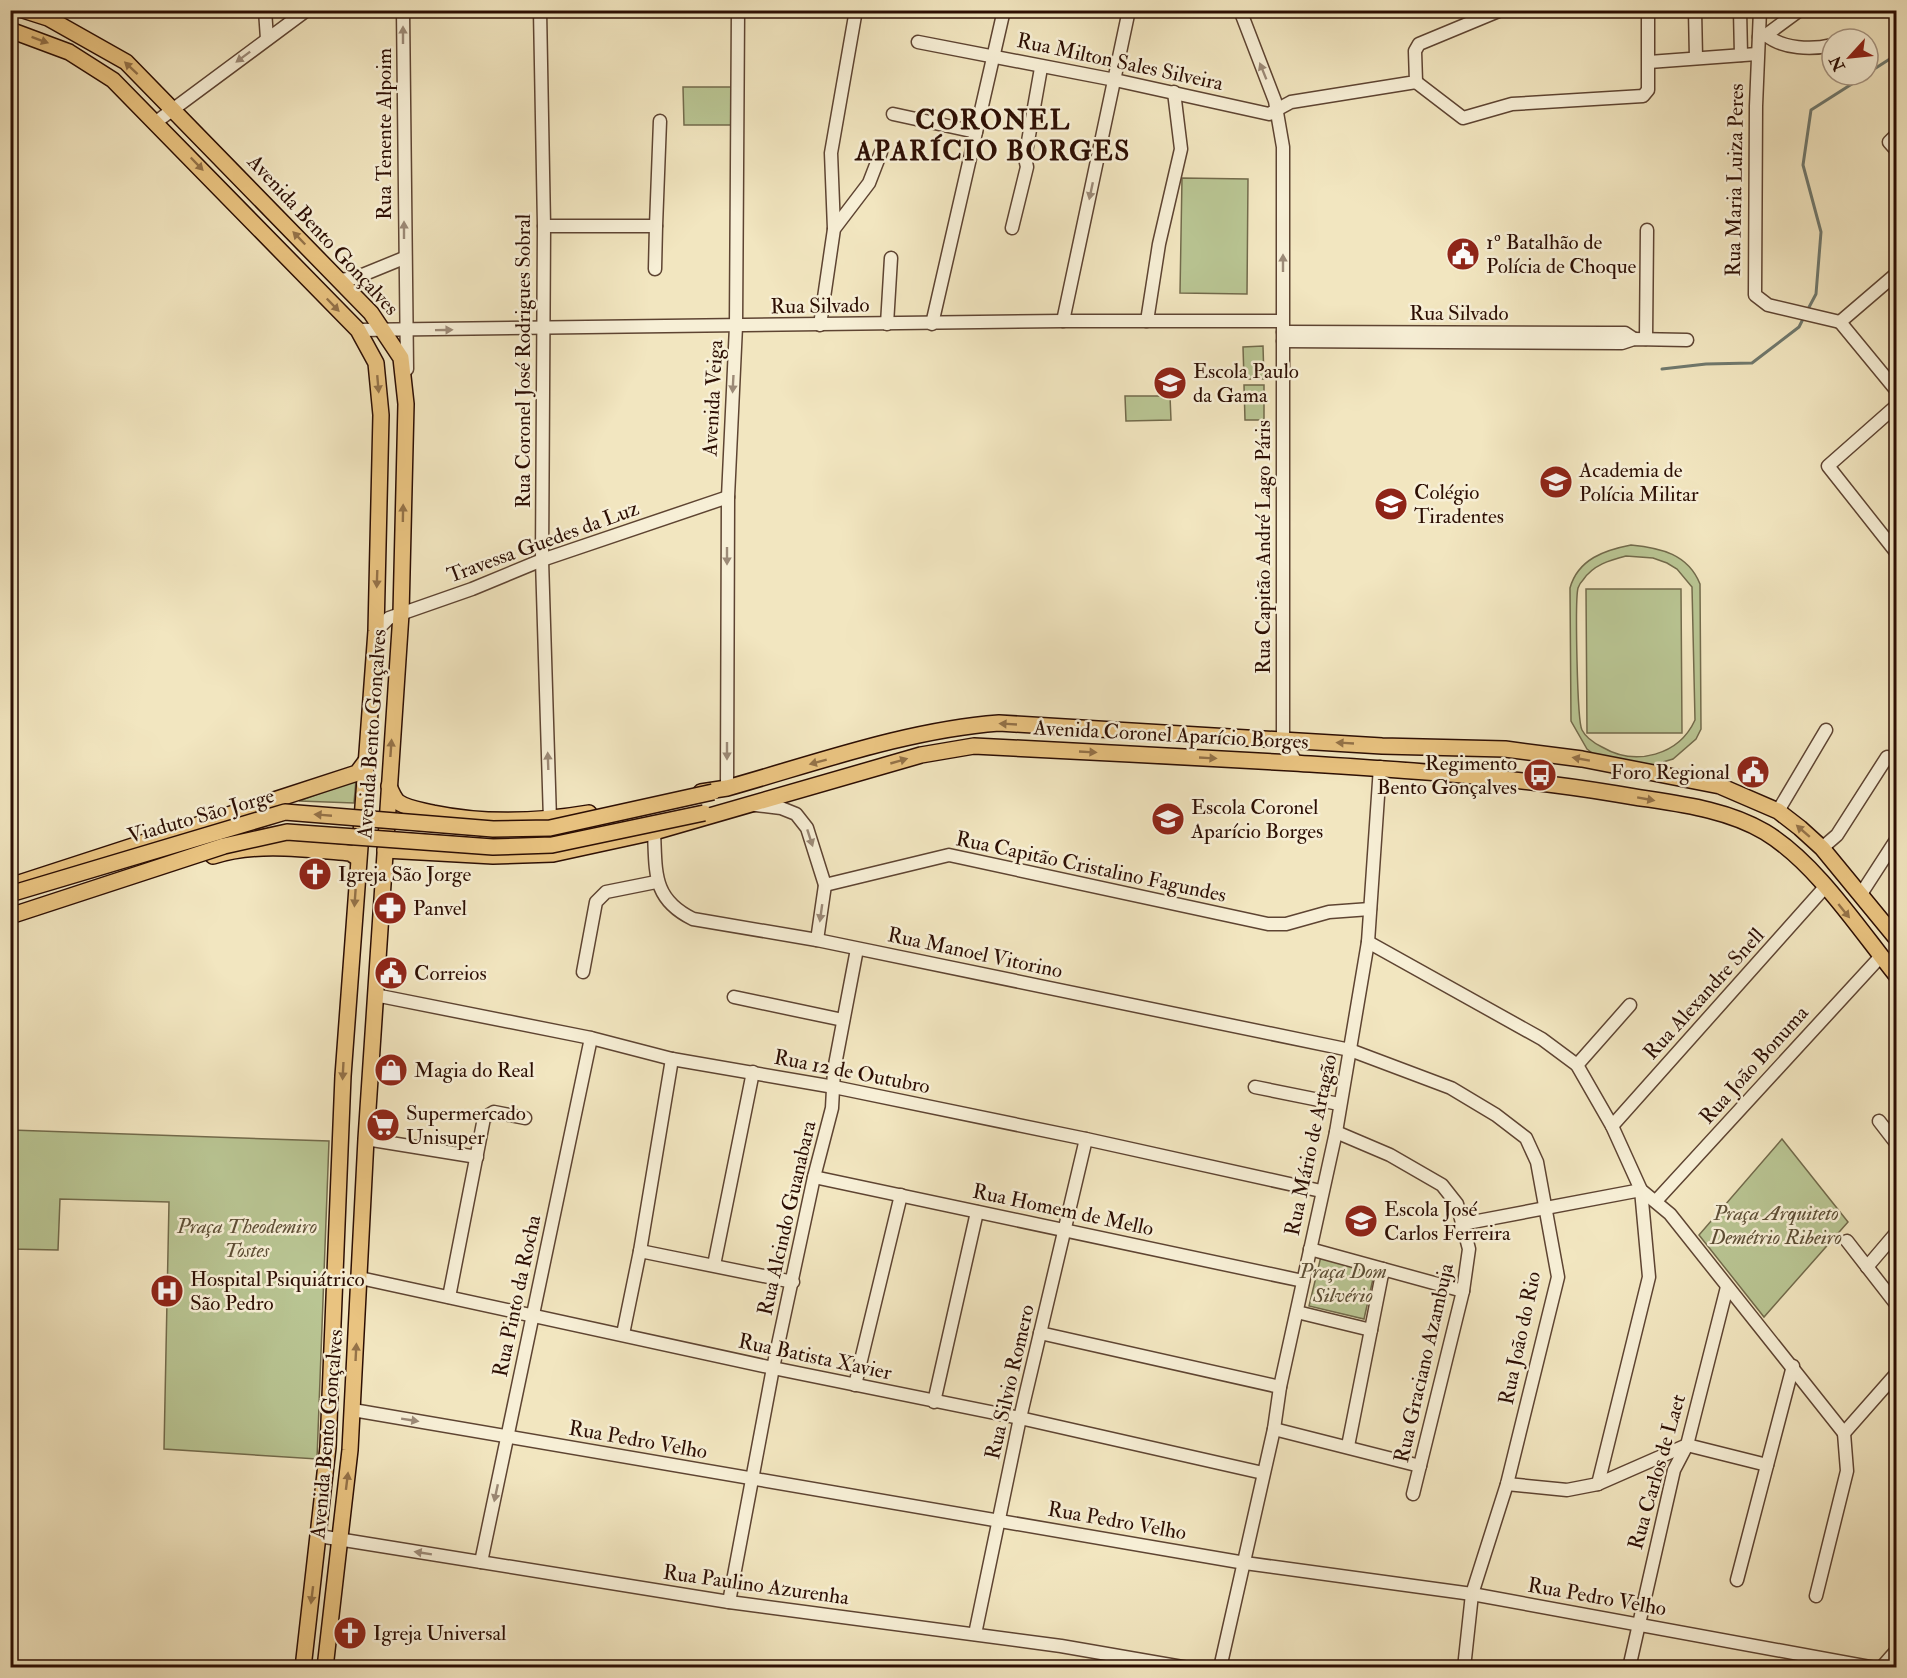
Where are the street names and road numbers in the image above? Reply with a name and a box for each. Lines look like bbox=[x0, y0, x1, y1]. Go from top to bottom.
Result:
street label: Rua Milton Sales Silveira bbox=[1014, 27, 1226, 97]
street label: Rua Tenente Alpoim bbox=[371, 48, 398, 220]
street label: Rua Maria Luiza Peres bbox=[1720, 83, 1750, 277]
street label: Avenida Bento Gonçalves bbox=[241, 148, 405, 321]
street label: Rua Coronel José Rodrigues Sobral bbox=[510, 213, 537, 508]
street label: Rua Silvado bbox=[770, 292, 870, 320]
street label: Rua Silvado bbox=[1409, 300, 1509, 327]
street label: Avenida Veiga bbox=[696, 339, 730, 458]
street label: Rua Capitão André Lago Páris bbox=[1250, 420, 1277, 674]
street label: Travessa Guedes da Luz bbox=[443, 495, 643, 589]
street label: Avenida Bento Gonçalves bbox=[351, 628, 393, 841]
street label: Avenida Coronel Aparício Borges bbox=[1032, 714, 1309, 756]
street label: Viaduto São Jorge bbox=[125, 782, 278, 850]
street label: Rua Capitão Cristalino Fagundes bbox=[953, 825, 1229, 909]
street label: Rua Manoel Vitorino bbox=[885, 921, 1065, 985]
street label: Rua Alexandre Snell bbox=[1638, 922, 1771, 1066]
street label: Rua João Bonuma bbox=[1694, 1000, 1815, 1130]
street label: Rua 12 de Outubro bbox=[772, 1044, 932, 1100]
street label: Rua Mário de Artagão bbox=[1279, 1052, 1343, 1238]
street label: Rua Alcindo Guanabara bbox=[751, 1118, 823, 1318]
street label: Rua Homem de Mello bbox=[970, 1178, 1156, 1242]
street label: Rua Pinto da Rocha bbox=[487, 1212, 547, 1379]
street label: Rua Graciano Azambuja bbox=[1388, 1260, 1460, 1465]
street label: Rua João do Rio bbox=[1493, 1269, 1547, 1407]
street label: Rua Silvio Romero bbox=[979, 1302, 1041, 1462]
street label: Avenida Bento Gonçalves bbox=[304, 1328, 350, 1541]
street label: Rua Batista Xavier bbox=[736, 1328, 894, 1386]
street label: Rua Carlos de Laet bbox=[1622, 1391, 1692, 1553]
street label: Rua Pedro Velho bbox=[567, 1415, 709, 1465]
street label: Rua Pedro Velho bbox=[1046, 1496, 1188, 1546]
street label: Rua Paulino Azurenha bbox=[661, 1559, 851, 1611]
street label: Rua Pedro Velho bbox=[1526, 1572, 1668, 1622]

